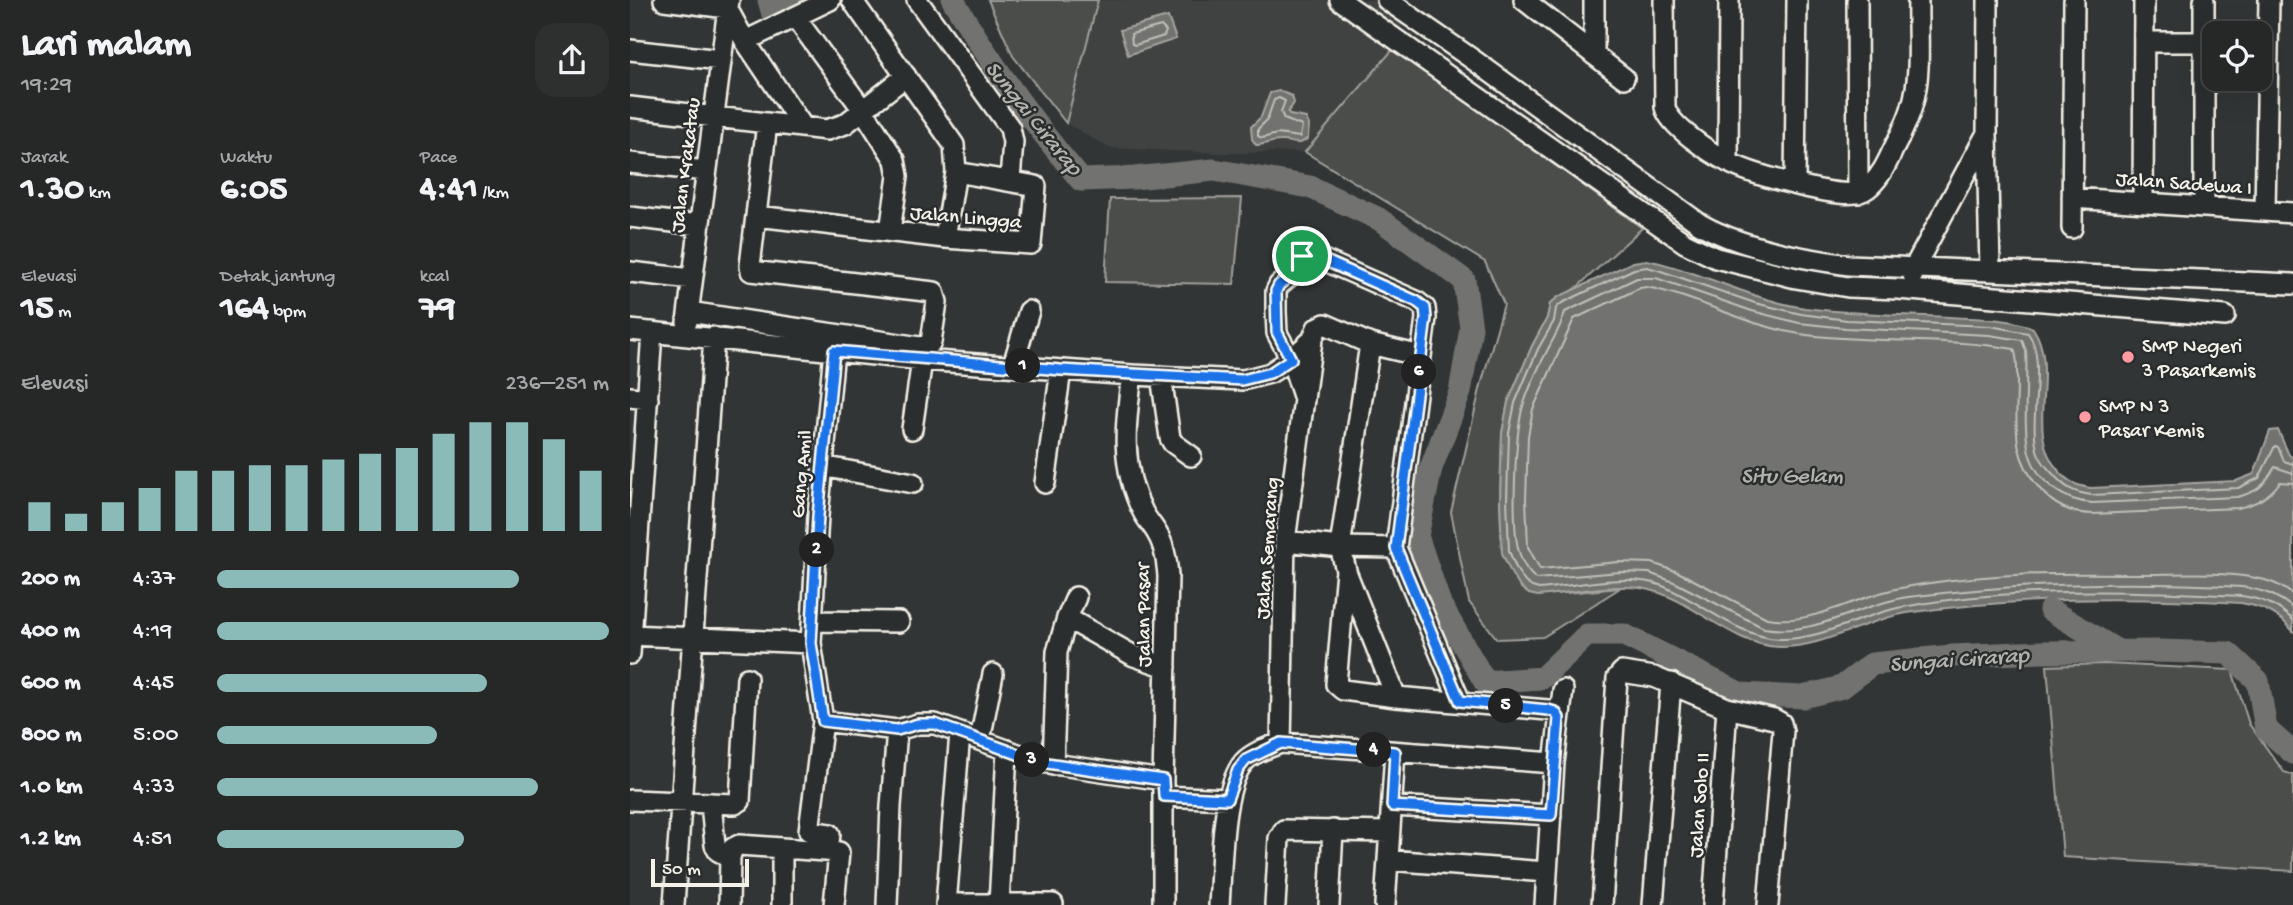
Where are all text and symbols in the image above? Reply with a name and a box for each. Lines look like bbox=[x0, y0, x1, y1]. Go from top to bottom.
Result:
map controls bbox=[2202, 21, 2272, 91]
button: locate bbox=[2202, 21, 2272, 91]
button: share bbox=[535, 23, 609, 97]
text: Lari malam bbox=[21, 24, 191, 68]
water label: Sungai Cirarap bbox=[978, 57, 1088, 183]
text: 19:29 bbox=[21, 72, 72, 99]
street label: Jalan Krakatau bbox=[667, 96, 708, 234]
text: Jarak bbox=[21, 147, 67, 170]
text: Waktu bbox=[220, 147, 272, 170]
text: Pace bbox=[420, 147, 457, 170]
street label: Jalan Sadewa I bbox=[2115, 168, 2253, 203]
text: 1.30 bbox=[21, 170, 84, 211]
text: 6:05 bbox=[220, 170, 287, 211]
text: 4:41 bbox=[420, 170, 478, 211]
text: km bbox=[84, 182, 111, 205]
text: /km bbox=[478, 182, 509, 205]
street label: Jalan Lingga bbox=[909, 202, 1024, 237]
pin bbox=[1272, 226, 1332, 286]
icon: arrive bbox=[1283, 237, 1321, 275]
text: Elevasi bbox=[21, 266, 77, 289]
text: Detak jantung bbox=[220, 266, 335, 289]
text: kcal bbox=[420, 266, 449, 289]
text: 15 bbox=[21, 289, 54, 330]
text: 164 bbox=[220, 289, 269, 330]
text: 79 bbox=[420, 289, 455, 330]
text: m bbox=[54, 301, 72, 324]
text: bpm bbox=[269, 301, 306, 324]
place label: SMP Negeri 3 Pasarkemis bbox=[2141, 336, 2257, 385]
pin: 1 bbox=[1006, 348, 1040, 384]
marker: SMP Negeri 3 Pasarkemis bbox=[2120, 349, 2136, 365]
text: 1 bbox=[1019, 354, 1026, 377]
pin: 6 bbox=[1402, 354, 1436, 390]
text: 6 bbox=[1414, 360, 1423, 383]
text: Elevasi bbox=[21, 371, 89, 398]
text: 236–251 m bbox=[506, 371, 609, 398]
place label: SMP N 3 Pasar Kemis bbox=[2098, 396, 2205, 445]
marker: SMP N 3 Pasar Kemis bbox=[2077, 409, 2093, 425]
street label: Gang Amil bbox=[787, 429, 820, 519]
water label: Situ Gelam bbox=[1741, 464, 1844, 491]
street label: Jalan Semarang bbox=[1252, 476, 1287, 620]
pin: 2 bbox=[800, 532, 834, 568]
text: 2 bbox=[812, 538, 821, 561]
street label: Jalan Pasar bbox=[1132, 561, 1159, 667]
text: 200 m bbox=[21, 566, 80, 593]
text: 4:37 bbox=[133, 566, 175, 593]
text: 400 m bbox=[21, 618, 80, 645]
text: 4:19 bbox=[133, 618, 172, 645]
water label: Sungai Cirarap bbox=[1889, 643, 2031, 680]
text: 600 m bbox=[21, 670, 81, 697]
text: 4:45 bbox=[133, 670, 174, 697]
pin: 5 bbox=[1488, 688, 1524, 724]
text: 5 bbox=[1501, 694, 1511, 717]
text: 800 m bbox=[21, 722, 82, 749]
text: 5:00 bbox=[133, 722, 178, 749]
pin: 4 bbox=[1356, 732, 1392, 768]
text: 4 bbox=[1369, 738, 1378, 761]
pin: 3 bbox=[1014, 742, 1050, 778]
text: 3 bbox=[1027, 748, 1036, 771]
street label: Jalan Solo II bbox=[1685, 752, 1718, 859]
text: 1.0 km bbox=[21, 774, 83, 801]
text: 4:33 bbox=[133, 774, 175, 801]
text: 1.2 km bbox=[21, 826, 81, 853]
text: 4:51 bbox=[133, 826, 173, 853]
scale bar bbox=[651, 856, 749, 888]
text: 50 m bbox=[662, 859, 701, 882]

